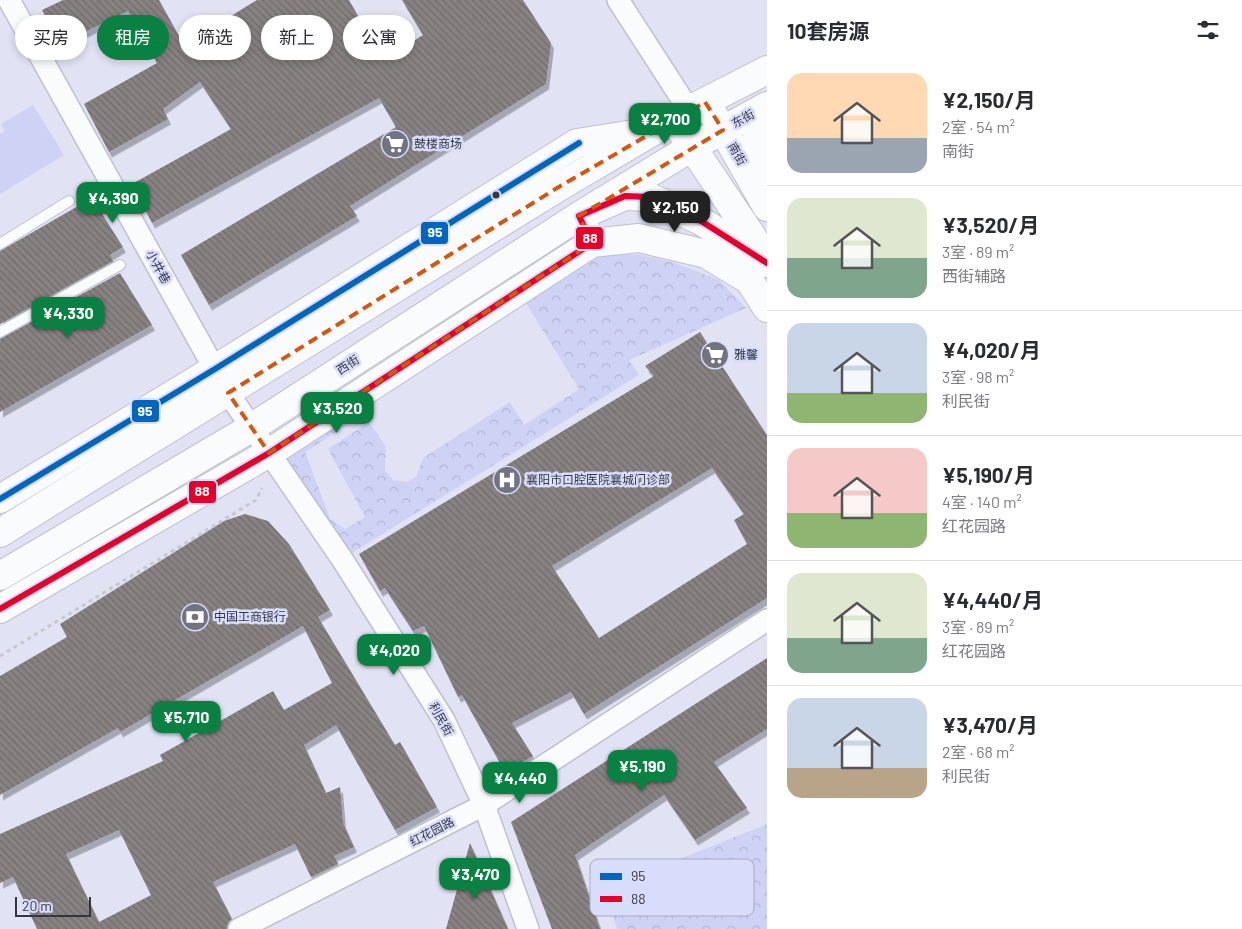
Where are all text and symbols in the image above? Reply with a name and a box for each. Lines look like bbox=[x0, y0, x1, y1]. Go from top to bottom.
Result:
chip: 买房 bbox=[15, 15, 87, 60]
chip: 租房 bbox=[97, 15, 169, 60]
chip: 筛选 bbox=[179, 15, 251, 60]
chip: 新上 bbox=[261, 15, 333, 60]
chip: 公寓 bbox=[343, 15, 415, 60]
icon: filters bbox=[1194, 16, 1222, 44]
text: 10套房源 bbox=[787, 18, 869, 43]
text: ¥2,150/月 bbox=[942, 87, 1035, 112]
icon: home bbox=[827, 93, 887, 153]
pin: ¥2,700 bbox=[624, 102, 706, 145]
street label: 东街 bbox=[729, 106, 756, 130]
text: ¥2,700 bbox=[640, 109, 690, 128]
text: 2室 · 54 m² bbox=[942, 117, 1015, 136]
supermarket icon: 鼓楼商场 bbox=[380, 129, 410, 159]
place label: 鼓楼商场 bbox=[414, 136, 462, 150]
street label: 南街 bbox=[726, 140, 750, 167]
text: 南街 bbox=[942, 141, 974, 160]
pin: ¥4,390 bbox=[72, 182, 154, 224]
text: ¥4,390 bbox=[87, 188, 139, 207]
unlabelled marker bbox=[491, 190, 501, 200]
pin: ¥2,150 bbox=[634, 190, 716, 233]
text: ¥2,150 bbox=[651, 197, 699, 216]
text: ¥3,520/月 bbox=[942, 212, 1039, 237]
icon: home bbox=[827, 218, 887, 278]
line badge: 95 bbox=[420, 221, 449, 245]
text: 95 bbox=[428, 223, 443, 240]
line badge: 88 bbox=[575, 226, 604, 250]
text: 88 bbox=[582, 229, 598, 246]
text: 3室 · 89 m² bbox=[942, 242, 1014, 261]
street label: 小井巷 bbox=[144, 247, 174, 286]
text: 西街辅路 bbox=[942, 266, 1006, 285]
pin: ¥4,330 bbox=[27, 296, 109, 339]
text: ¥4,330 bbox=[42, 303, 94, 322]
text: ¥4,020/月 bbox=[942, 337, 1041, 362]
supermarket icon: 雅馨 bbox=[700, 340, 730, 370]
icon: home bbox=[827, 343, 887, 403]
place label: 雅馨 bbox=[734, 347, 758, 361]
street label: 西街 bbox=[334, 352, 361, 377]
text: 3室 · 98 m² bbox=[942, 367, 1014, 386]
text: 利民街 bbox=[942, 391, 990, 410]
pin: ¥3,520 bbox=[296, 392, 378, 434]
text: ¥3,520 bbox=[312, 398, 362, 417]
line badge: 95 bbox=[131, 399, 160, 423]
text: 95 bbox=[138, 402, 153, 419]
text: ¥5,190/月 bbox=[942, 462, 1035, 487]
hospital icon: 襄阳市口腔医院襄城门诊部 bbox=[492, 465, 522, 495]
icon: home bbox=[827, 468, 887, 528]
place label: 襄阳市口腔医院襄城门诊部 bbox=[526, 472, 670, 486]
line badge: 88 bbox=[188, 480, 217, 504]
text: 88 bbox=[194, 482, 210, 499]
text: 4室 · 140 m² bbox=[942, 492, 1022, 511]
text: 红花园路 bbox=[942, 516, 1006, 535]
text: ¥4,440/月 bbox=[942, 587, 1043, 612]
icon: home bbox=[827, 593, 887, 653]
bank icon: 中国工商银行 bbox=[180, 602, 210, 632]
place label: 中国工商银行 bbox=[214, 609, 286, 623]
text: 3室 · 89 m² bbox=[942, 617, 1014, 636]
pin: ¥4,020 bbox=[353, 634, 435, 676]
text: ¥4,020 bbox=[368, 640, 420, 659]
text: 红花园路 bbox=[942, 641, 1006, 660]
street label: 利民街 bbox=[427, 699, 457, 738]
pin: ¥5,710 bbox=[145, 700, 227, 743]
text: ¥5,710 bbox=[163, 707, 209, 726]
text: ¥3,470/月 bbox=[942, 712, 1038, 737]
icon: home bbox=[827, 718, 887, 778]
text: 2室 · 68 m² bbox=[942, 742, 1015, 761]
pin: ¥5,190 bbox=[601, 750, 683, 792]
text: ¥5,190 bbox=[618, 756, 666, 775]
pin: ¥4,440 bbox=[479, 762, 561, 804]
text: 利民街 bbox=[942, 766, 990, 785]
text: ¥4,440 bbox=[493, 768, 547, 787]
street label: 红花园路 bbox=[407, 814, 456, 848]
pin: ¥3,470 bbox=[434, 858, 516, 900]
legend bbox=[590, 859, 754, 916]
text: ¥3,470 bbox=[450, 864, 500, 883]
text: 95 bbox=[631, 867, 646, 884]
text: 88 bbox=[631, 890, 646, 907]
scale bar bbox=[15, 894, 91, 917]
text: 20 m bbox=[22, 897, 52, 914]

